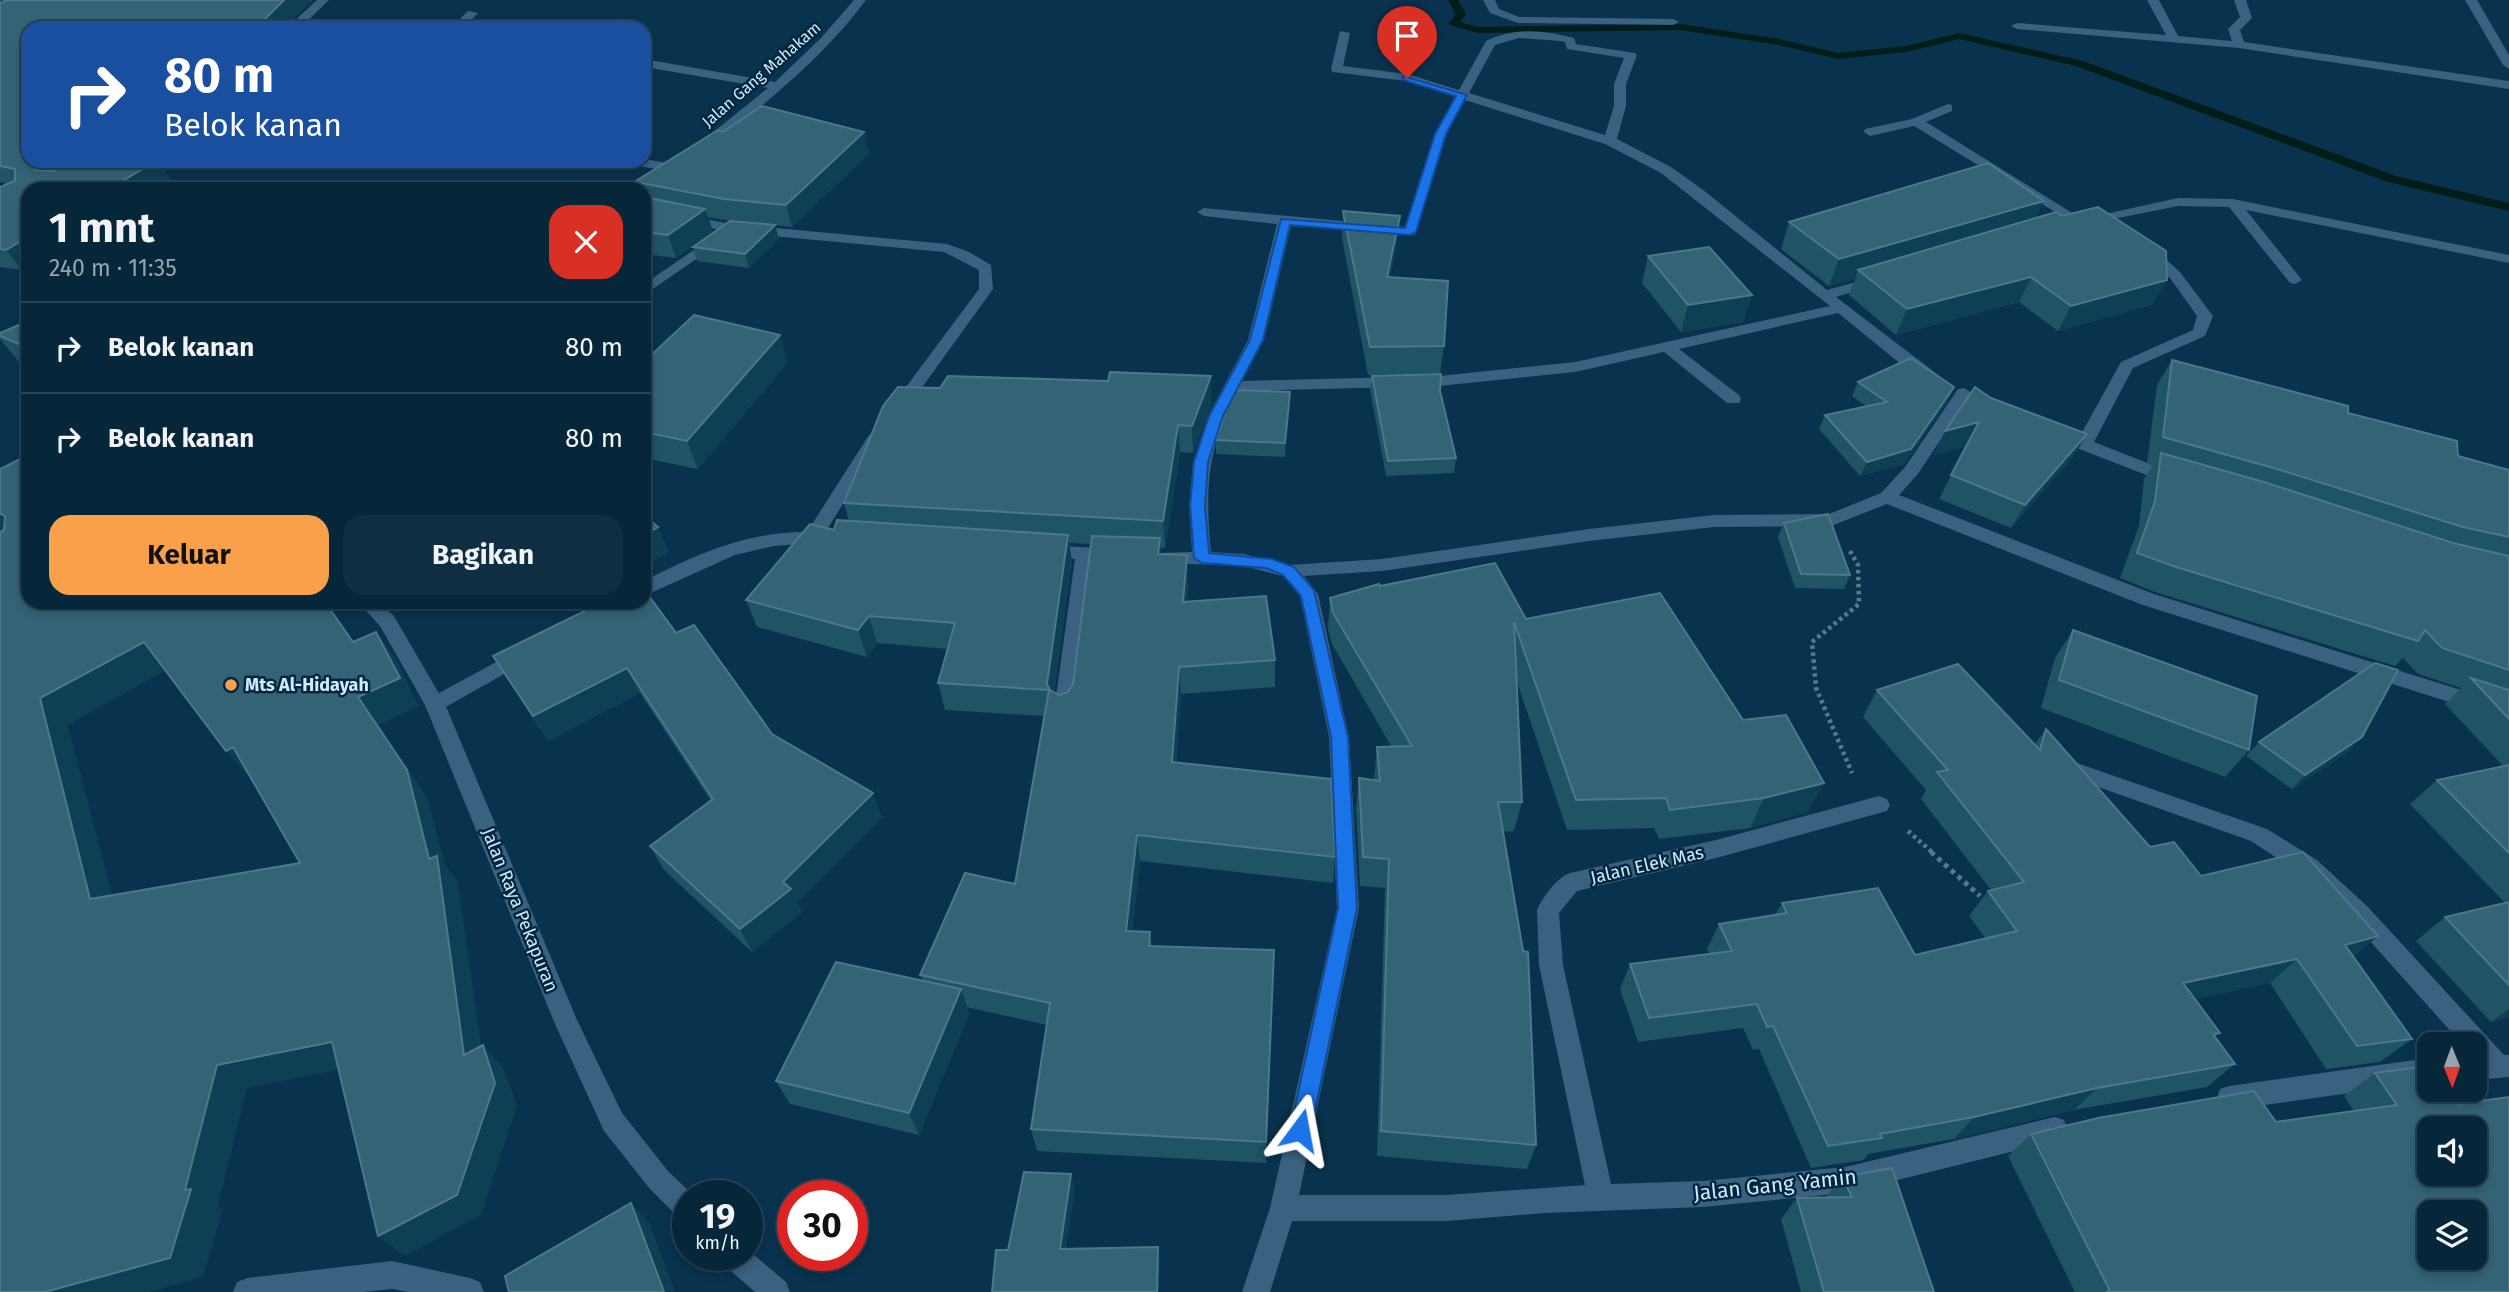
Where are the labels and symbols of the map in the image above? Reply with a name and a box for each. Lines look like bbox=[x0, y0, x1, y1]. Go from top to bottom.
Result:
pin bbox=[1377, 6, 1437, 78]
street label: Jalan Gang Mahakam bbox=[698, 18, 824, 131]
place label: Mts Al-Hidayah bbox=[245, 674, 369, 696]
marker: Mts Al-Hidayah bbox=[223, 677, 239, 693]
street label: Jalan Raya Pekapuran bbox=[477, 825, 563, 995]
street label: Jalan Elek Mas bbox=[1588, 841, 1706, 889]
north arrow bbox=[2417, 1032, 2487, 1102]
position arrow bbox=[1263, 1093, 1337, 1167]
street label: Jalan Gang Yamin bbox=[1692, 1164, 1858, 1206]
speed limit sign: 30 bbox=[777, 1180, 868, 1271]

